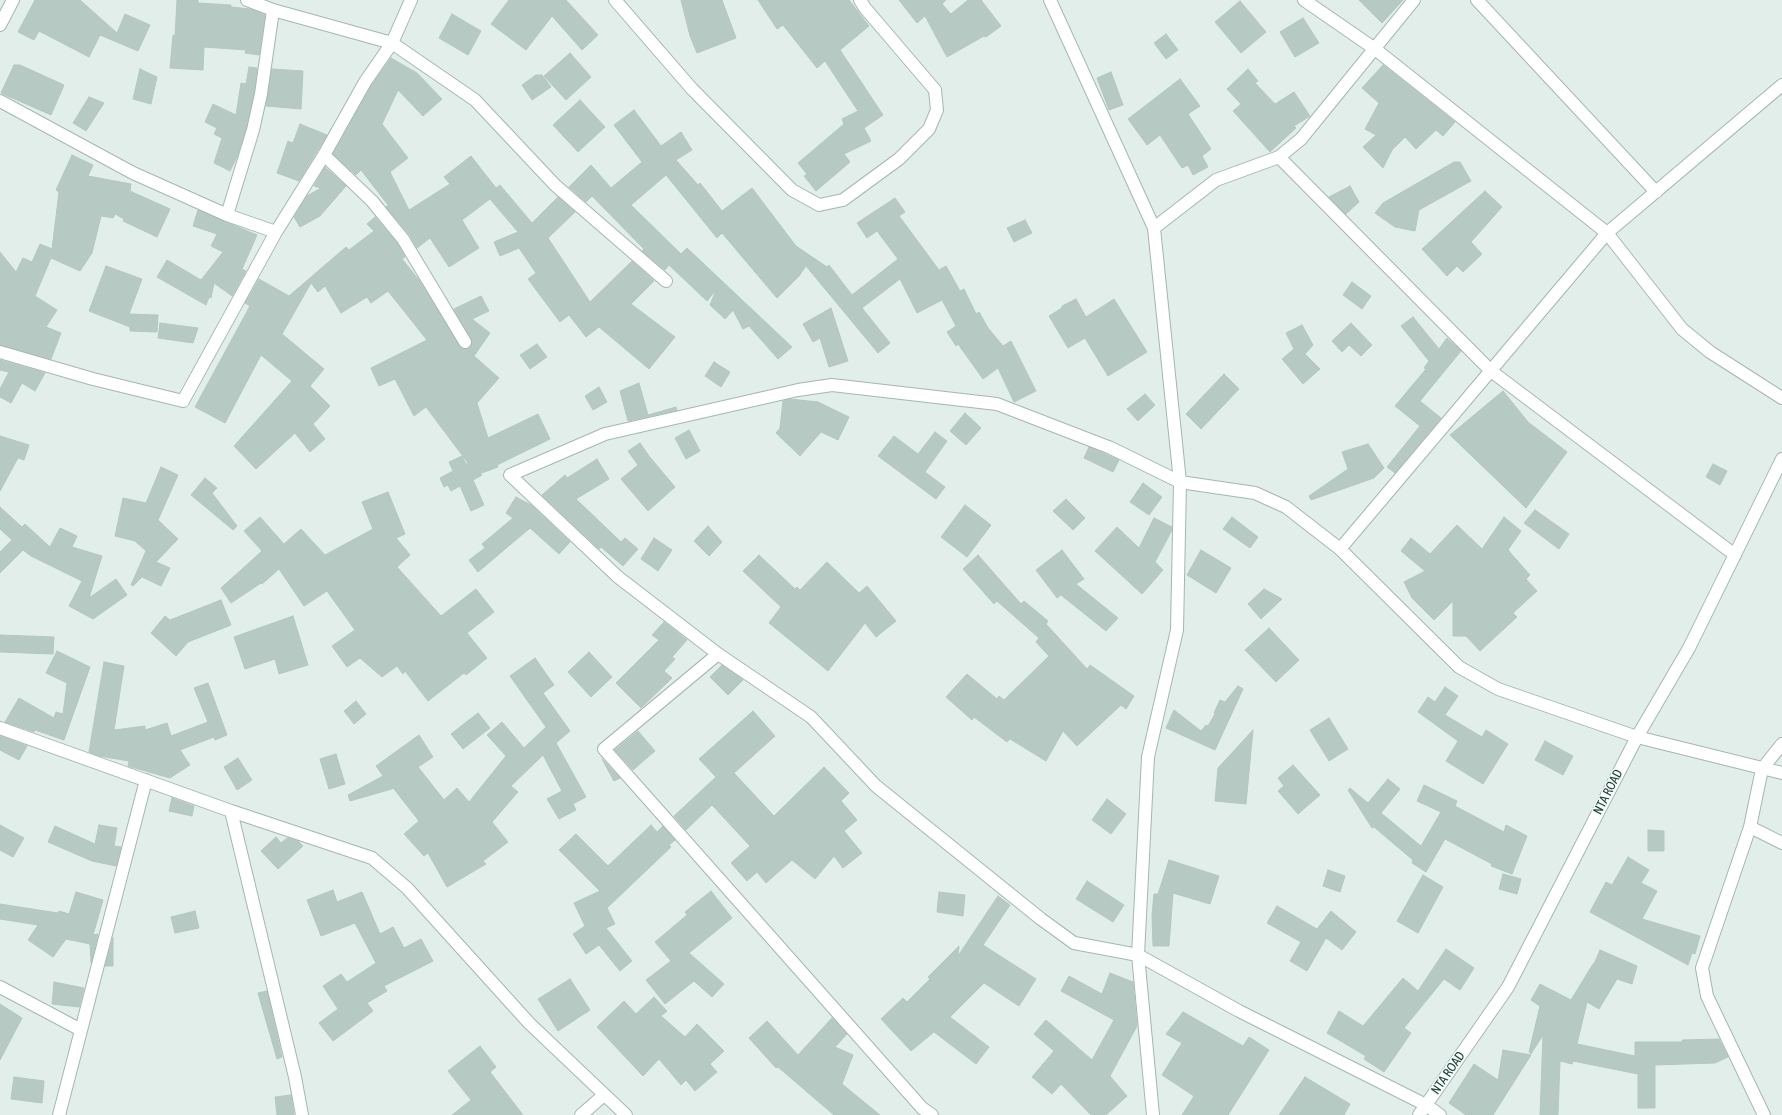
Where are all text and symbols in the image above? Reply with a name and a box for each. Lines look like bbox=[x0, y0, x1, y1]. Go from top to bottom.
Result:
street label: NTA ROAD bbox=[1590, 767, 1626, 817]
street label: NTA ROAD bbox=[1428, 1049, 1468, 1097]

